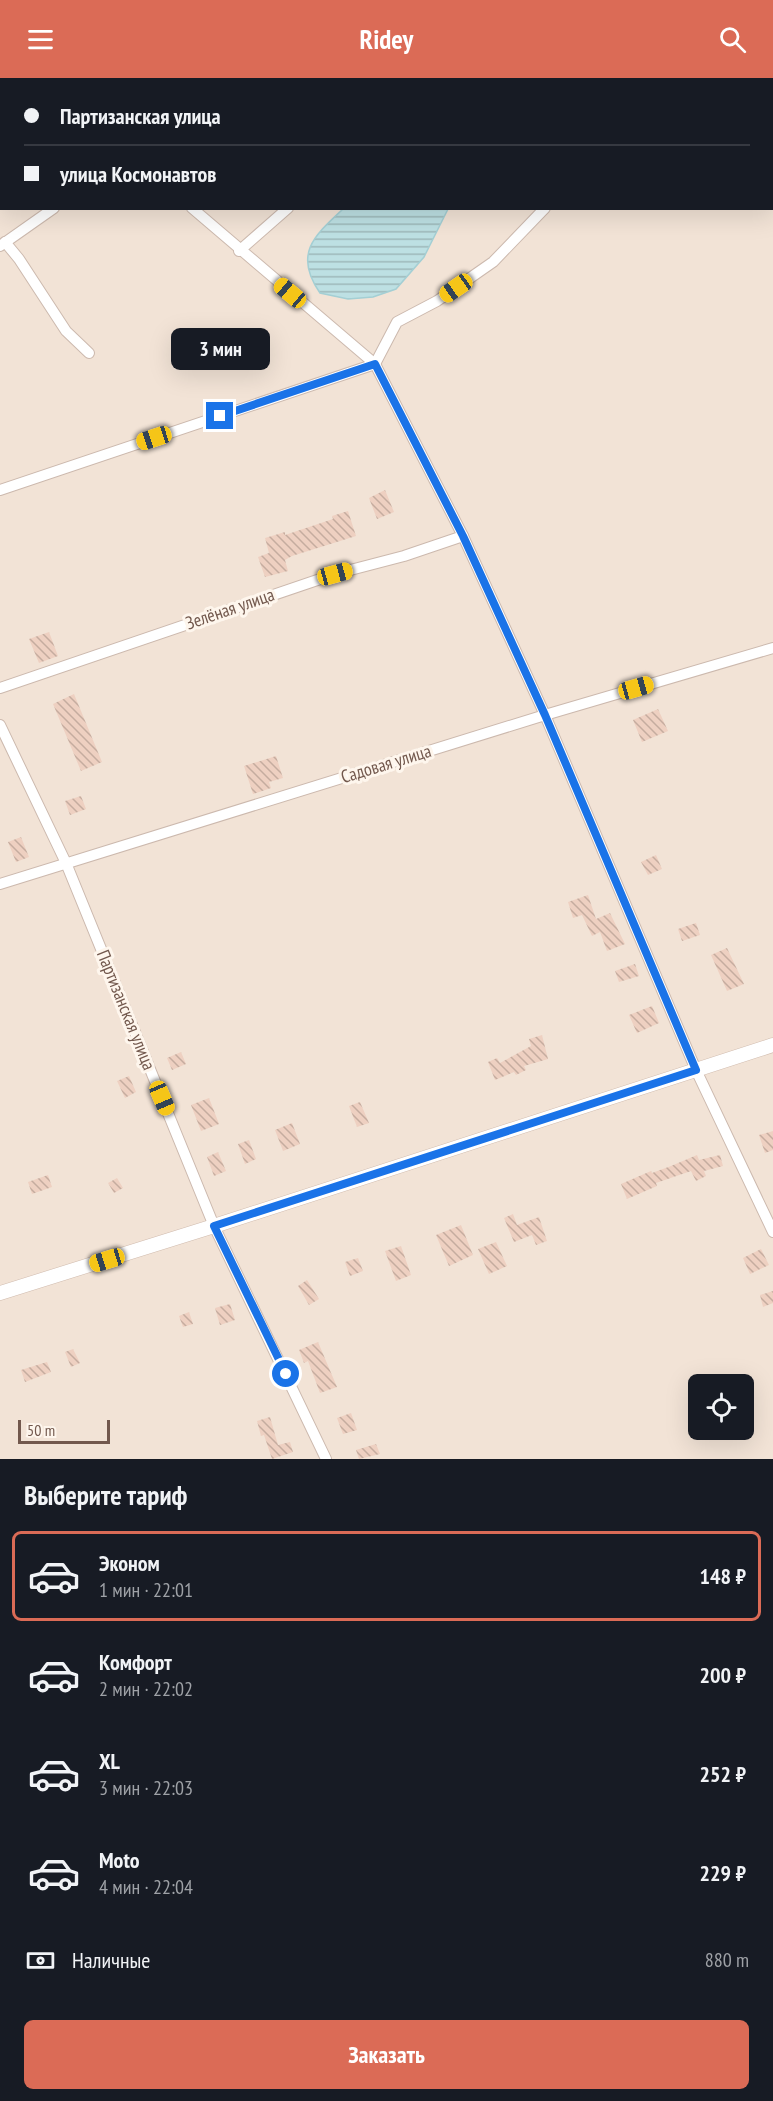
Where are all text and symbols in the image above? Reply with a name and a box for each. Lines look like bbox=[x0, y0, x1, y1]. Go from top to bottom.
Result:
text: Ridey bbox=[360, 22, 413, 56]
icon: menu bbox=[24, 23, 57, 56]
icon: search bbox=[716, 23, 749, 56]
text: Партизанская улица bbox=[60, 102, 221, 130]
text: улица Космонавтов bbox=[60, 160, 216, 188]
car bbox=[436, 270, 476, 306]
car bbox=[270, 275, 310, 311]
callout: 3 мин bbox=[170, 329, 270, 371]
text: 3 мин bbox=[199, 336, 242, 362]
route end bbox=[206, 402, 233, 429]
car bbox=[134, 424, 174, 452]
car bbox=[315, 561, 355, 587]
street label: Зелёная улица bbox=[182, 583, 277, 634]
car bbox=[616, 674, 656, 702]
street label: Садовая улица bbox=[338, 739, 434, 788]
street label: Партизанская улица bbox=[92, 946, 161, 1073]
car bbox=[147, 1078, 177, 1118]
car bbox=[87, 1246, 127, 1274]
route start bbox=[272, 1360, 299, 1387]
map controls bbox=[688, 1374, 754, 1440]
button: locate bbox=[688, 1374, 754, 1440]
scale bar bbox=[18, 1417, 110, 1444]
text: 50 m bbox=[27, 1420, 55, 1440]
text: Выберите тариф bbox=[24, 1478, 187, 1512]
icon: car bbox=[27, 1549, 81, 1603]
text: Эконом bbox=[99, 1549, 160, 1577]
text: 148 ₽ bbox=[699, 1562, 746, 1590]
text: 1 мин · 22:01 bbox=[99, 1577, 193, 1603]
icon: car bbox=[27, 1648, 81, 1702]
text: Комфорт bbox=[99, 1648, 172, 1676]
text: 200 ₽ bbox=[699, 1661, 746, 1689]
text: 2 мин · 22:02 bbox=[99, 1676, 193, 1702]
icon: car bbox=[27, 1747, 81, 1801]
text: XL bbox=[99, 1747, 120, 1775]
text: 252 ₽ bbox=[699, 1760, 746, 1788]
text: 3 мин · 22:03 bbox=[99, 1775, 193, 1801]
icon: car bbox=[27, 1846, 81, 1900]
text: Moto bbox=[99, 1846, 140, 1874]
text: 229 ₽ bbox=[699, 1859, 746, 1887]
text: 4 мин · 22:04 bbox=[99, 1874, 193, 1900]
icon: cash bbox=[24, 1944, 57, 1977]
text: Наличные bbox=[72, 1946, 150, 1974]
text: 880 m bbox=[705, 1947, 749, 1973]
button: Заказать bbox=[24, 2020, 749, 2089]

